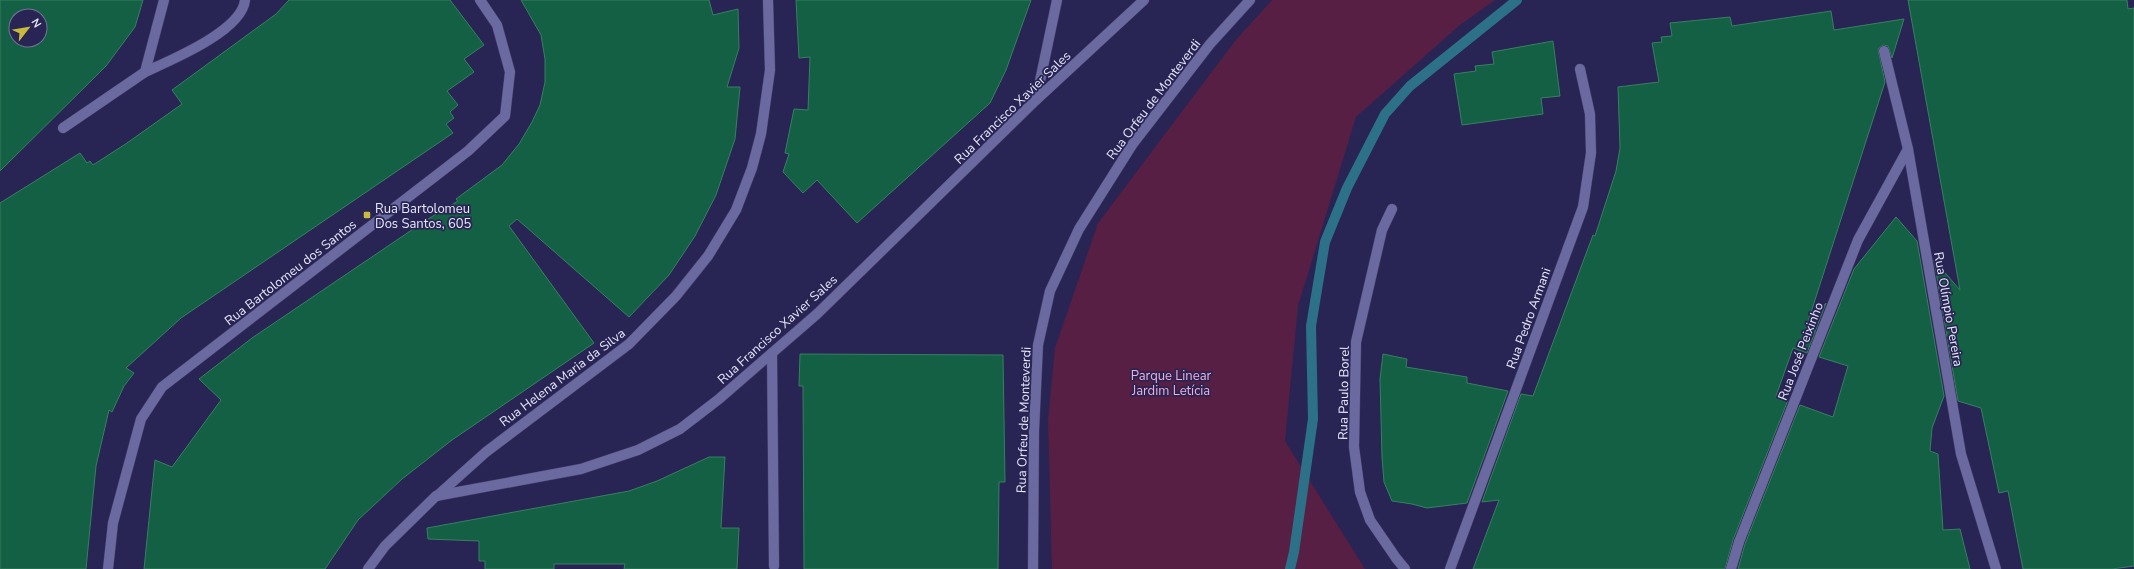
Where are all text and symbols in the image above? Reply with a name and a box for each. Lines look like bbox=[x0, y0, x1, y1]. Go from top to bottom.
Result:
north arrow bbox=[8, 8, 48, 48]
text: N bbox=[28, 16, 45, 30]
street label: Rua Orfeu de Monteverdi bbox=[1103, 36, 1205, 163]
street label: Rua Francisco Xavier Sales bbox=[950, 47, 1075, 168]
place label: Rua Bartolomeu Dos Santos, 605 bbox=[375, 200, 472, 233]
marker: Rua Bartolomeu Dos Santos, 605 bbox=[362, 210, 372, 220]
street label: Rua Bartolomeu dos Santos bbox=[221, 216, 360, 330]
street label: Rua Olímpio Pereira bbox=[1929, 250, 1967, 368]
street label: Rua Pedro Armani bbox=[1502, 265, 1556, 371]
street label: Rua Francisco Xavier Sales bbox=[714, 271, 841, 388]
street label: Rua José Peixinho bbox=[1774, 300, 1828, 403]
street label: Rua Helena Maria da Silva bbox=[496, 325, 629, 431]
street label: Rua Paulo Borel bbox=[1334, 346, 1354, 440]
street label: Rua Orfeu de Monteverdi bbox=[1012, 347, 1036, 494]
park label: Parque Linear Jardim Letícia bbox=[1131, 367, 1212, 400]

